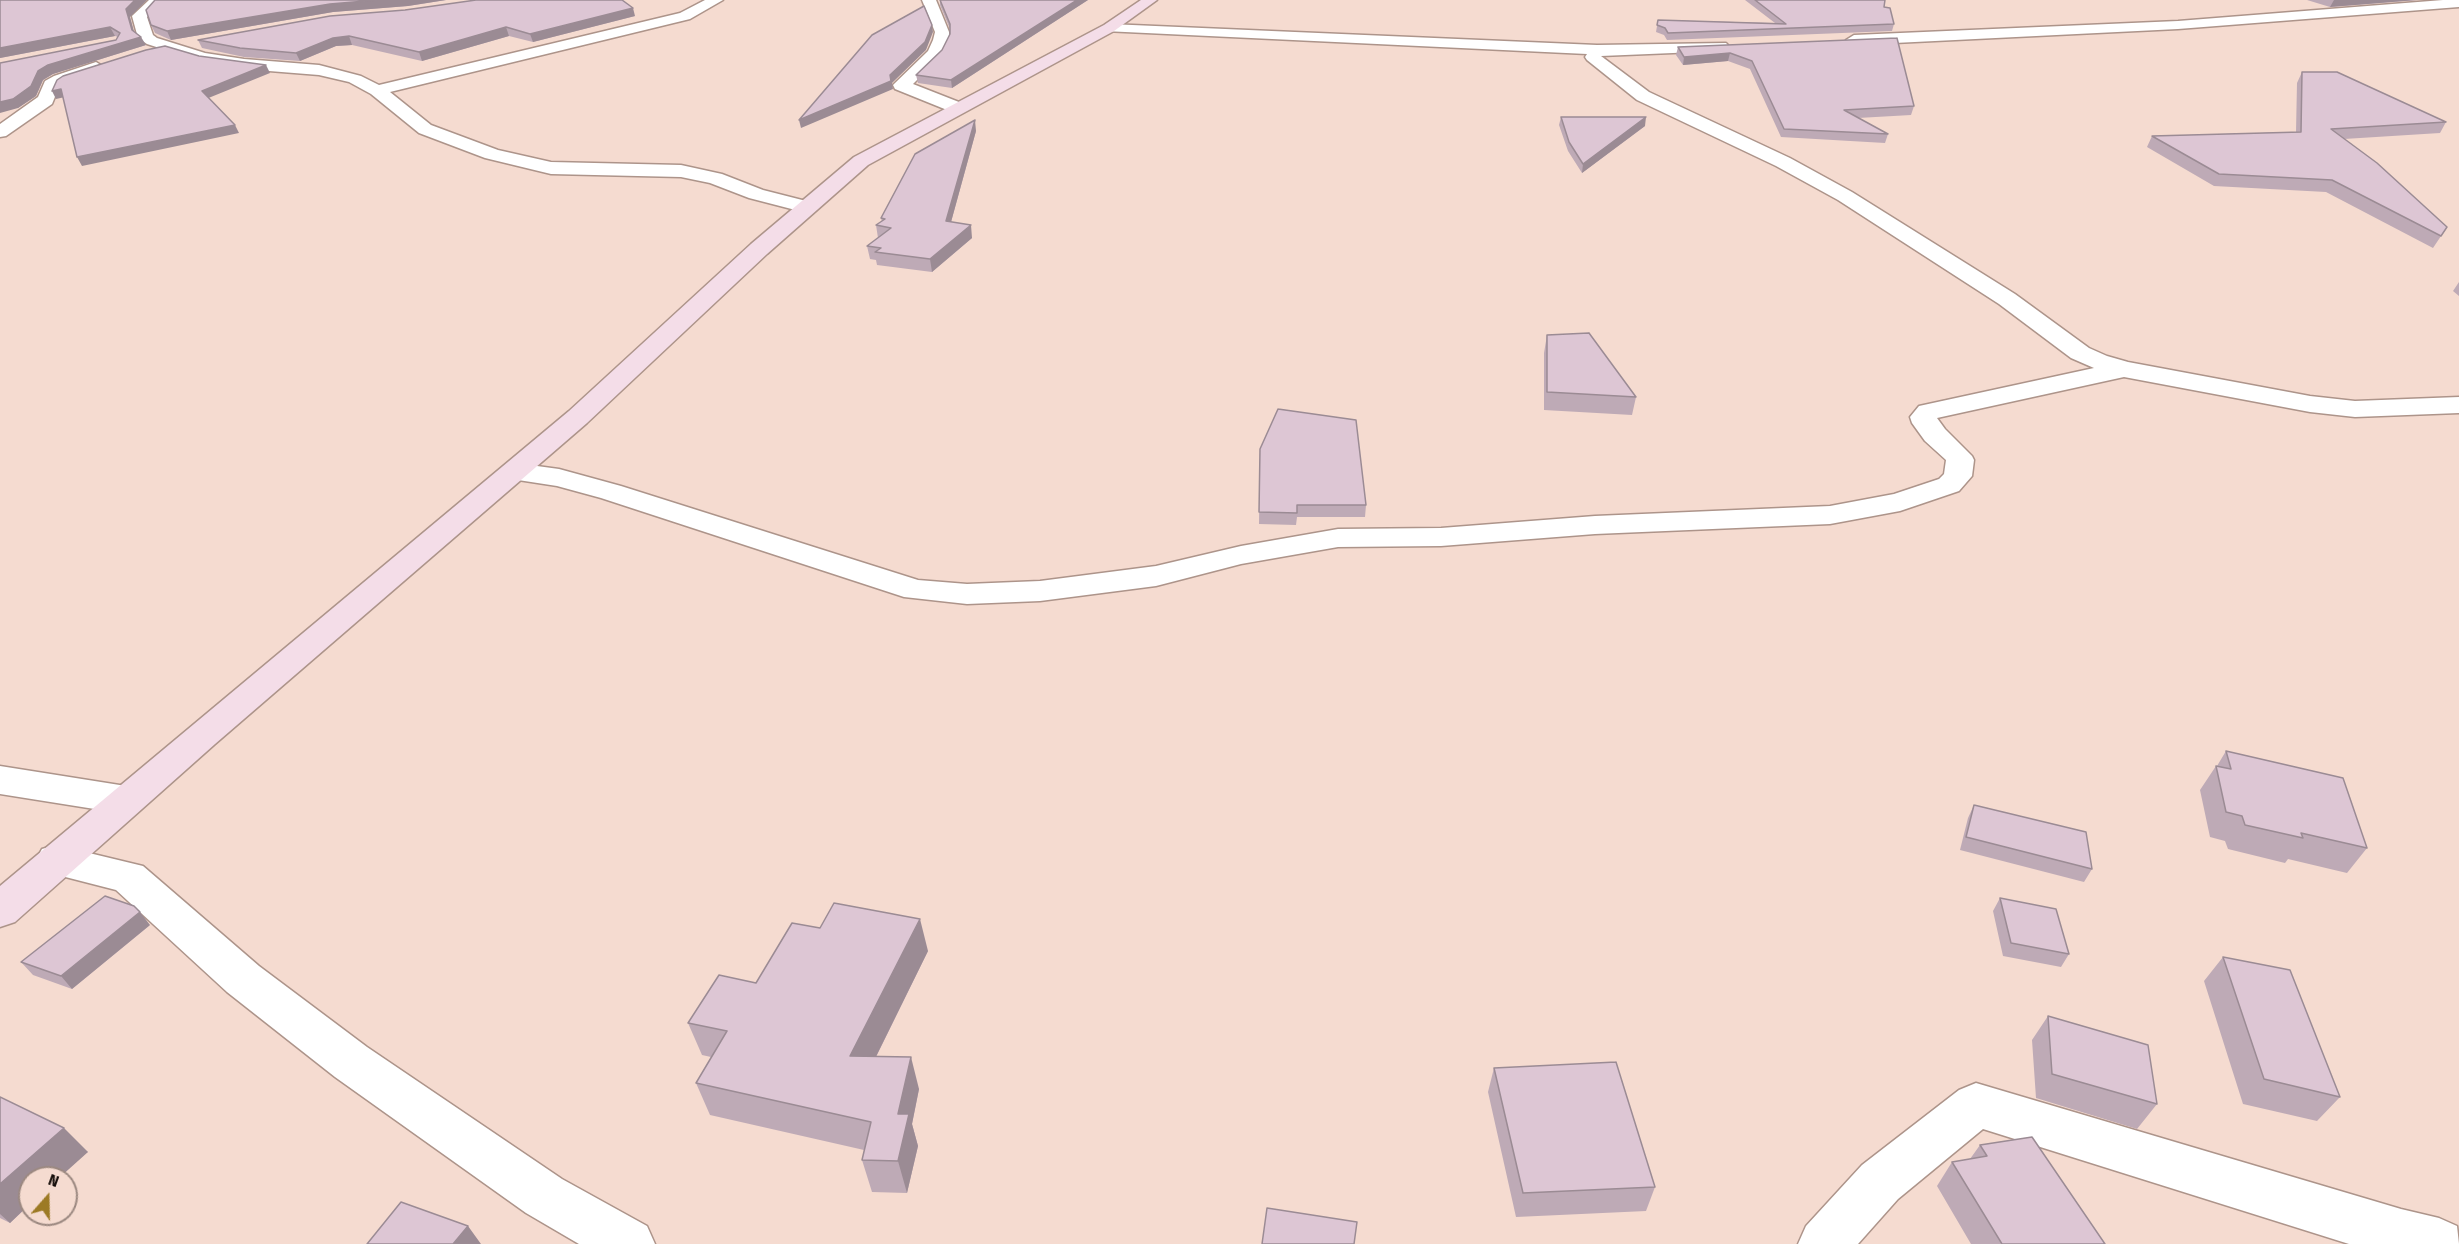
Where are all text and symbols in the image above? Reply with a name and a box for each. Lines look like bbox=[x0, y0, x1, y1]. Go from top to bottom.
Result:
north arrow bbox=[18, 1166, 78, 1226]
text: N bbox=[46, 1170, 61, 1191]

